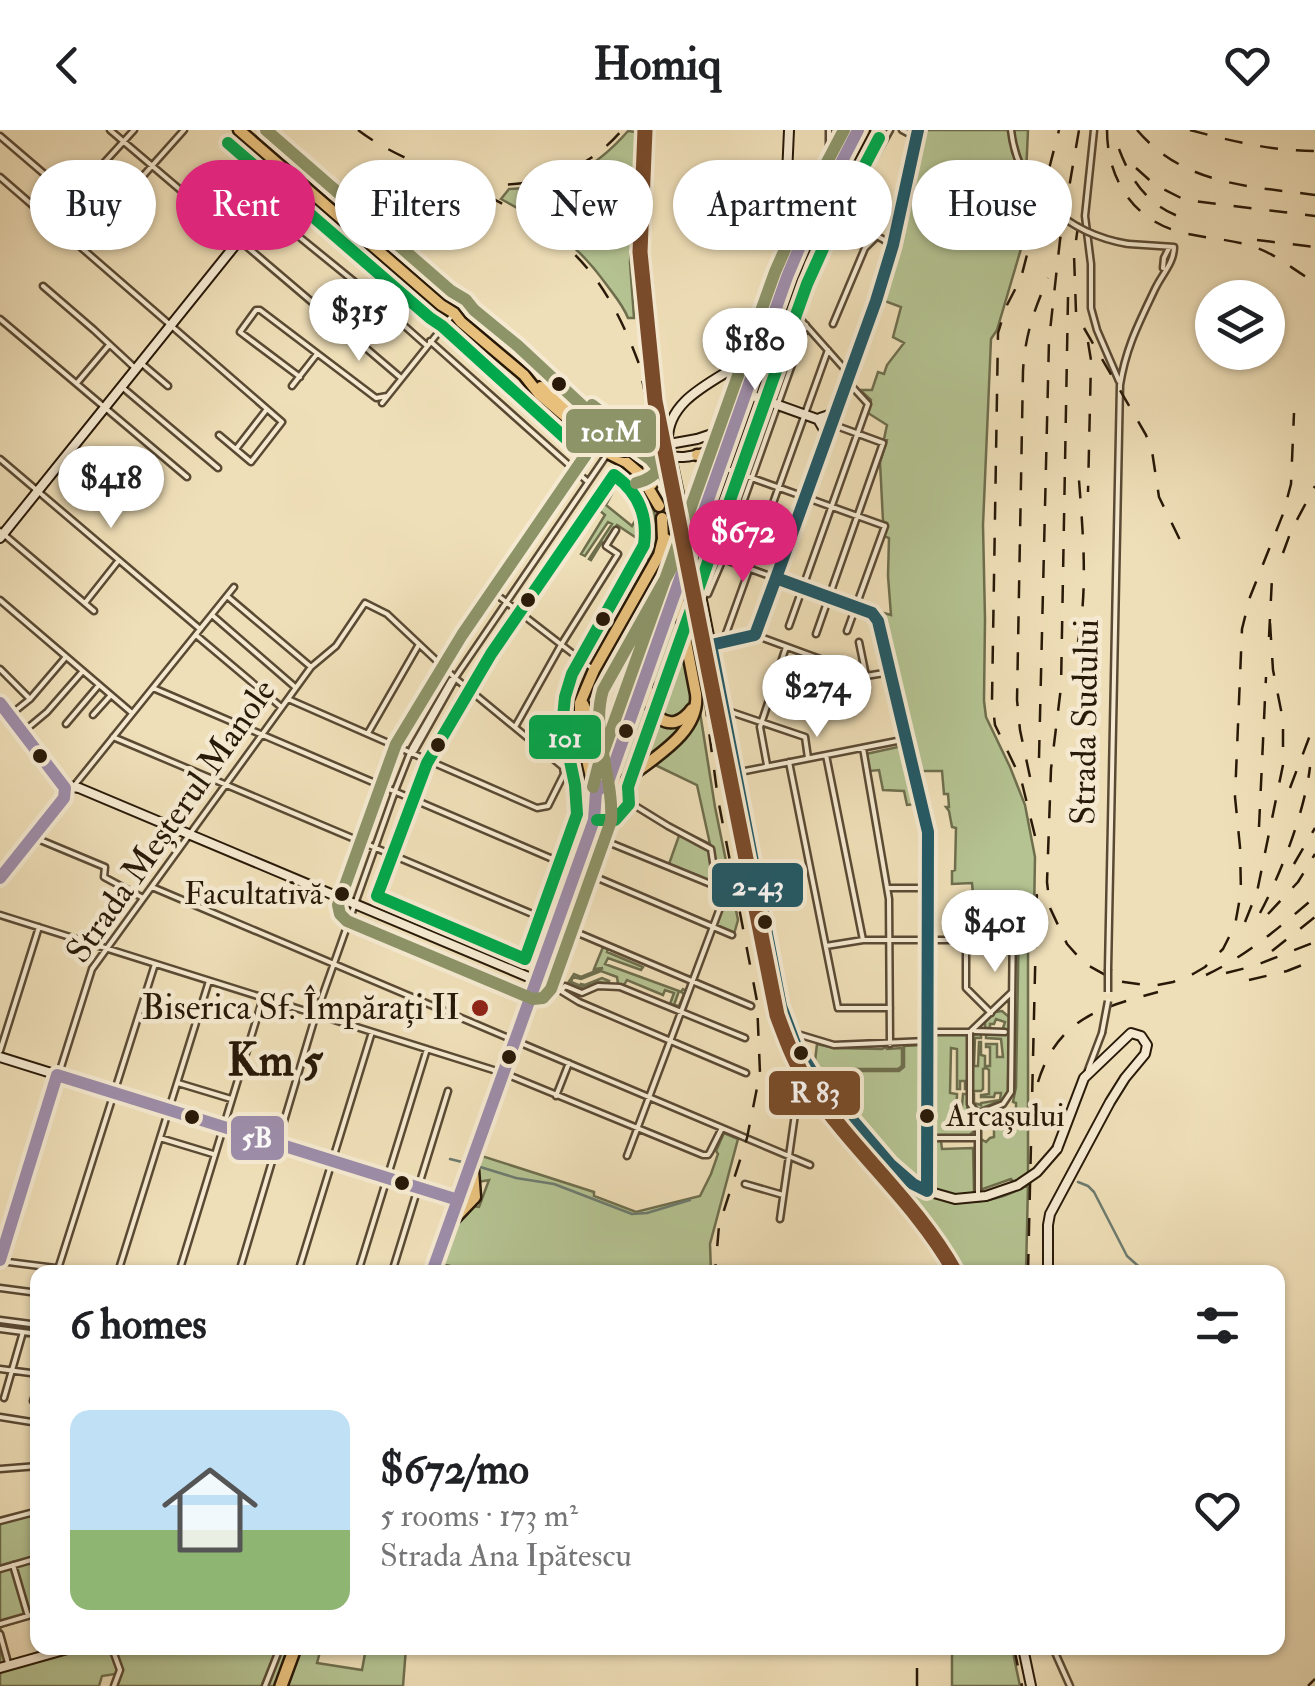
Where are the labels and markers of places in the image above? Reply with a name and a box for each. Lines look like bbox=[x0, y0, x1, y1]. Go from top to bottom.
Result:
pin: $315 bbox=[300, 279, 418, 364]
pin: $180 bbox=[696, 308, 814, 393]
unlabelled marker bbox=[549, 374, 569, 394]
pin: $418 bbox=[52, 446, 170, 531]
pin: $672 bbox=[684, 500, 802, 585]
unlabelled marker bbox=[518, 590, 538, 610]
unlabelled marker bbox=[593, 609, 613, 629]
pin: $274 bbox=[758, 655, 876, 740]
unlabelled marker bbox=[616, 721, 636, 741]
unlabelled marker bbox=[428, 735, 448, 755]
unlabelled marker bbox=[30, 746, 50, 766]
place label: Facultativă bbox=[184, 874, 324, 914]
marker: Facultativă bbox=[332, 884, 352, 904]
pin: $401 bbox=[936, 890, 1054, 975]
unlabelled marker bbox=[755, 912, 775, 932]
place label: Biserica Sf. Împărați II bbox=[142, 984, 460, 1030]
marker: Biserica Sf. Împărați II bbox=[469, 997, 491, 1019]
unlabelled marker bbox=[791, 1043, 811, 1063]
unlabelled marker bbox=[499, 1047, 519, 1067]
place label: Arcașului bbox=[945, 1096, 1065, 1136]
marker: Arcașului bbox=[917, 1106, 937, 1126]
unlabelled marker bbox=[182, 1107, 202, 1127]
unlabelled marker bbox=[392, 1173, 412, 1193]

